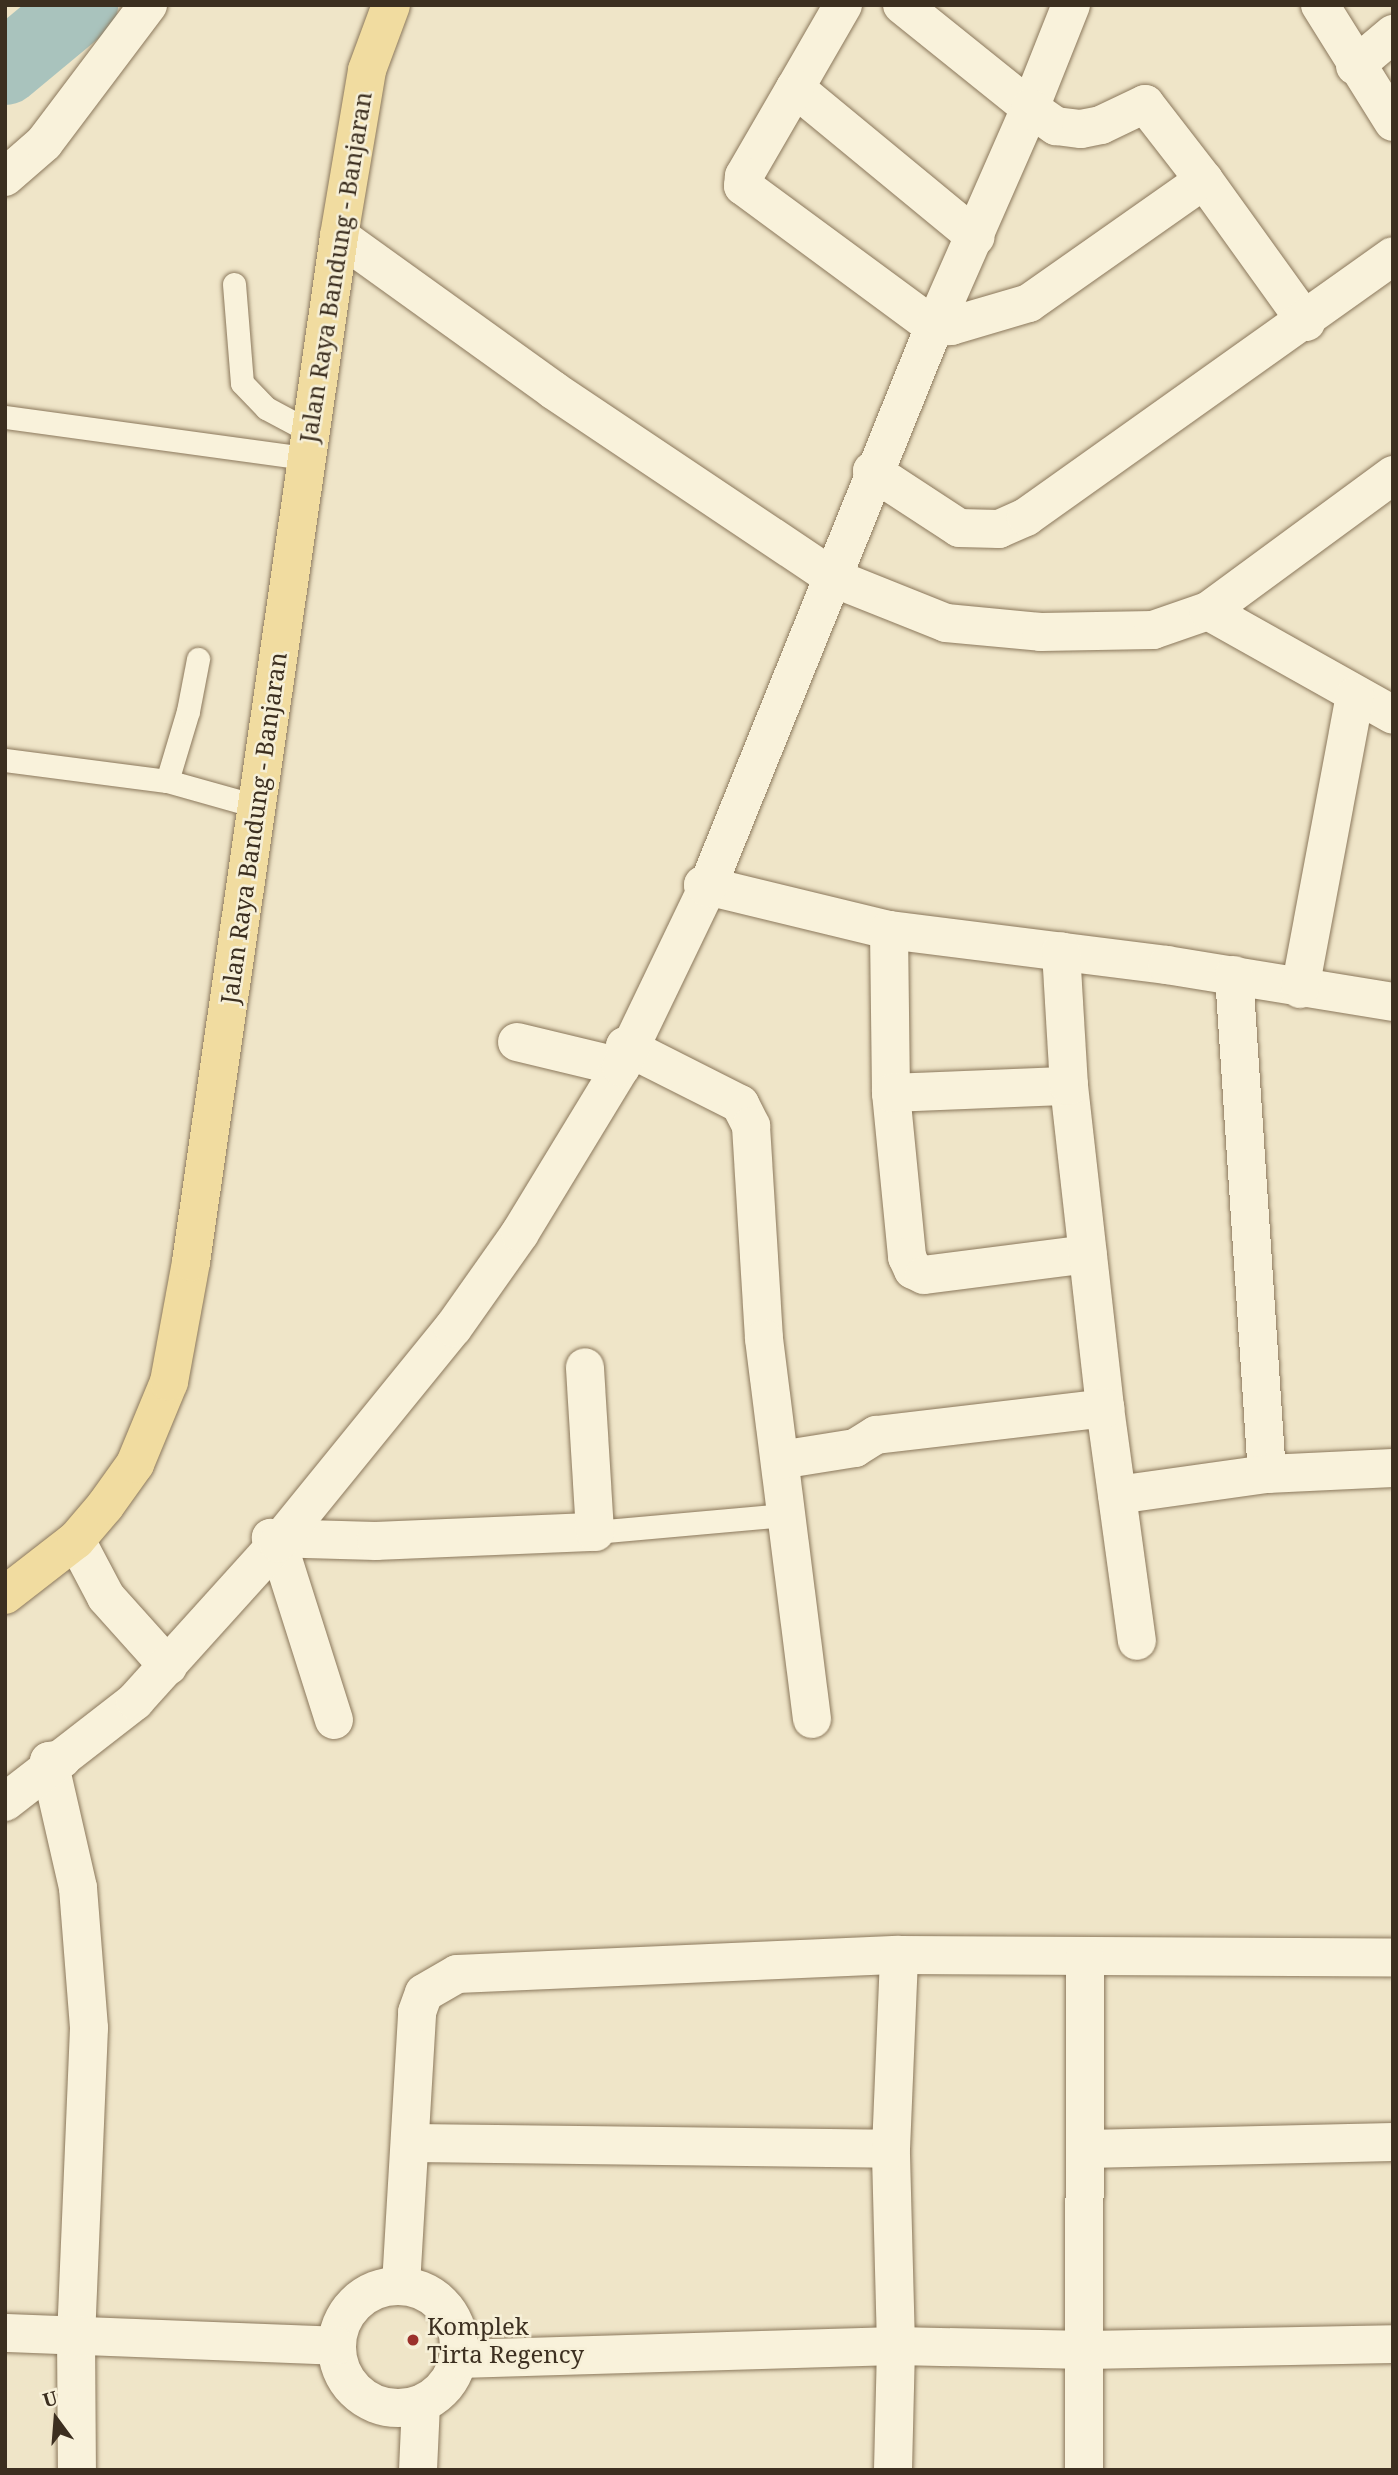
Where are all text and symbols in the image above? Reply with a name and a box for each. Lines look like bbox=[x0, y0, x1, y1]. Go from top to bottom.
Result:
street label: Jalan Raya Bandung - Banjaran bbox=[293, 89, 377, 445]
street label: Jalan Raya Bandung - Banjaran bbox=[214, 650, 292, 1006]
place label: Komplek Tirta Regency bbox=[427, 2312, 584, 2368]
marker: Komplek Tirta Regency bbox=[405, 2332, 421, 2348]
north arrow bbox=[21, 2384, 91, 2454]
text: U bbox=[40, 2384, 61, 2413]

